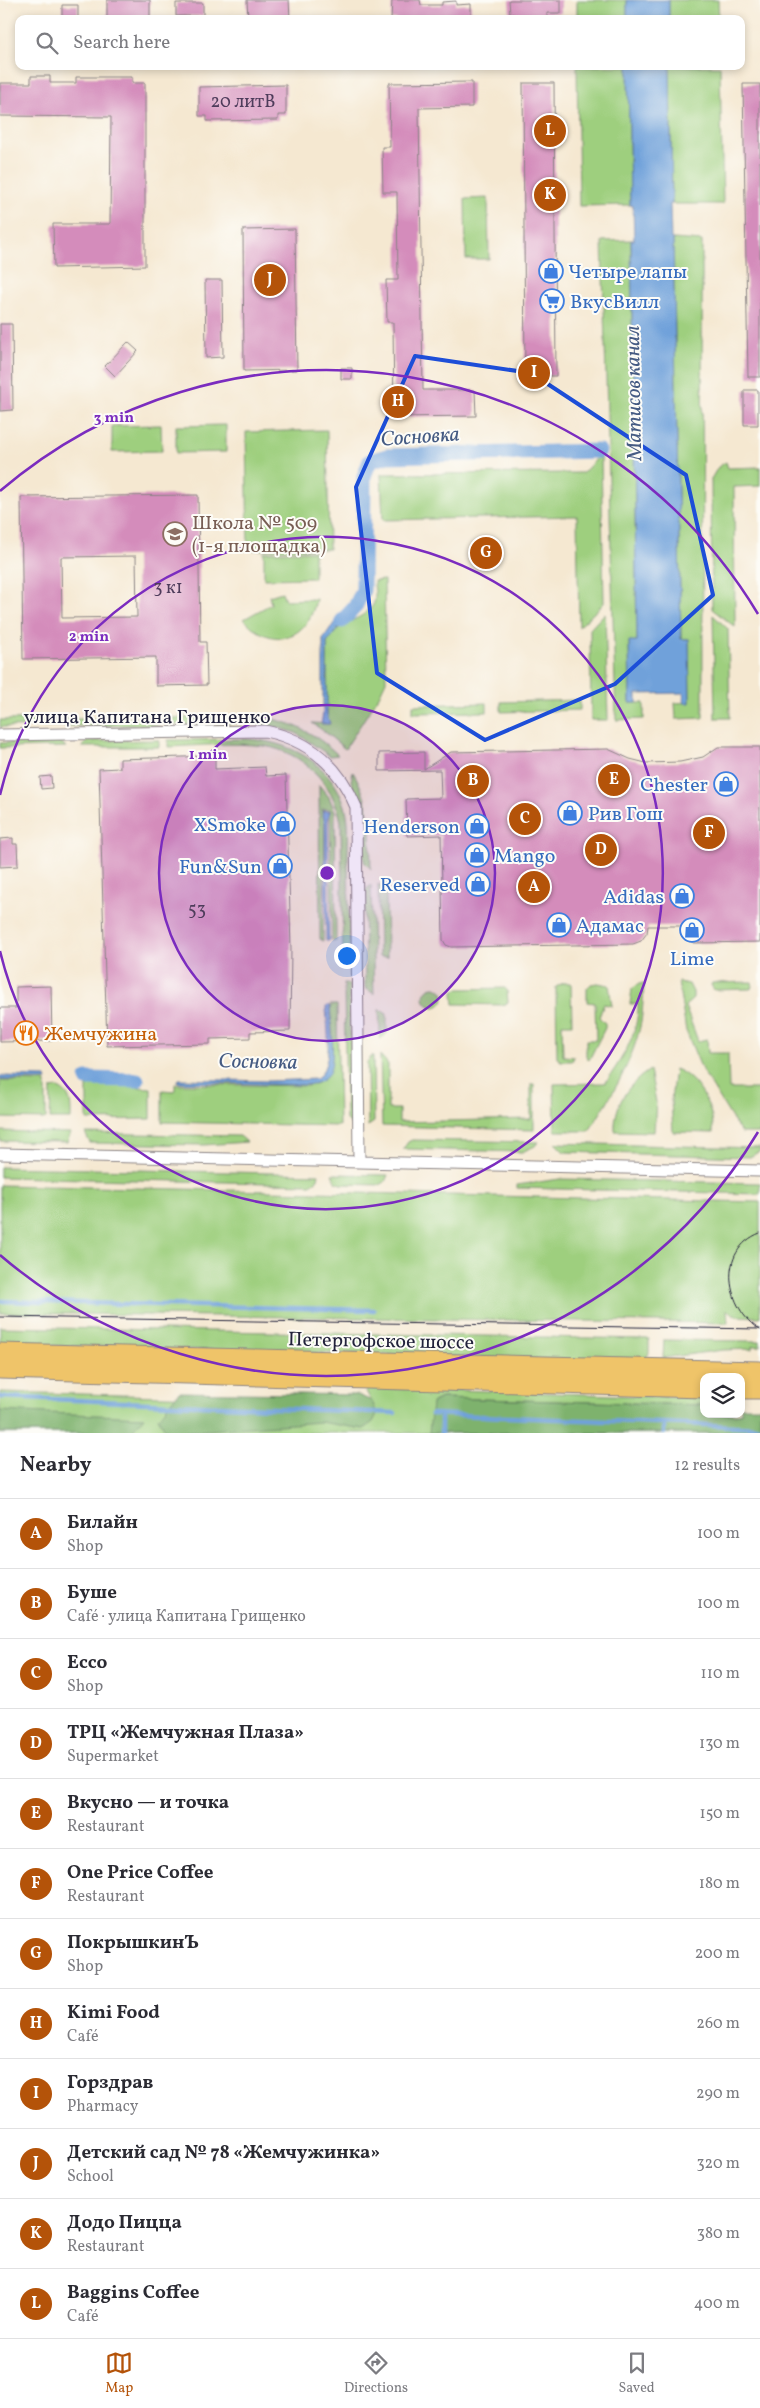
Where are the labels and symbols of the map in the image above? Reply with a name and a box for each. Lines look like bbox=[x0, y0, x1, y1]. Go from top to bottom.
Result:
house number: 20 литВ bbox=[211, 90, 275, 115]
pin: L bbox=[534, 112, 566, 150]
pin: K bbox=[534, 176, 566, 214]
shop icon: Четыре лапы bbox=[538, 258, 564, 284]
place label: Четыре лапы bbox=[568, 259, 687, 287]
pin: J bbox=[254, 261, 286, 299]
supermarket icon: ВкусВилл bbox=[539, 288, 565, 314]
place label: ВкусВилл bbox=[570, 289, 659, 317]
water label: Матисов канал bbox=[619, 325, 650, 462]
pin: I bbox=[518, 354, 550, 392]
pin: H bbox=[382, 383, 414, 421]
text: 3 min bbox=[94, 408, 134, 429]
water label: Сосновка bbox=[380, 420, 461, 455]
place label: Школа № 509 (1-я площадка) bbox=[192, 510, 326, 561]
school or university icon: Школа № 509 (1-я площадка) bbox=[162, 521, 188, 547]
pin: G bbox=[470, 534, 502, 572]
house number: 3 к1 bbox=[153, 576, 183, 601]
text: 2 min bbox=[69, 627, 109, 648]
street label: улица Капитана Грищенко bbox=[23, 704, 271, 732]
text: 1 min bbox=[189, 745, 227, 766]
pin: E bbox=[598, 761, 630, 799]
pin: B bbox=[457, 762, 489, 800]
shop icon: Chester bbox=[713, 771, 739, 797]
place label: Chester bbox=[640, 772, 708, 800]
pin: C bbox=[509, 800, 541, 838]
shop icon: Рив Гош bbox=[557, 800, 583, 826]
place label: Рив Гош bbox=[588, 801, 663, 829]
shop icon: XSmoke bbox=[270, 811, 296, 837]
place label: XSmoke bbox=[193, 812, 266, 840]
shop icon: Henderson bbox=[464, 813, 490, 839]
place label: Henderson bbox=[363, 814, 460, 842]
pin: F bbox=[693, 814, 725, 852]
pin: D bbox=[585, 831, 617, 869]
shop icon: Mango bbox=[464, 842, 490, 868]
place label: Mango bbox=[494, 843, 555, 871]
shop icon: Fun&Sun bbox=[267, 853, 293, 879]
place label: Fun&Sun bbox=[179, 854, 262, 882]
centre of rings bbox=[318, 864, 336, 882]
pin: A bbox=[518, 868, 550, 906]
shop icon: Reserved bbox=[465, 871, 491, 897]
place label: Reserved bbox=[380, 872, 460, 900]
shop icon: Adidas bbox=[669, 883, 695, 909]
place label: Adidas bbox=[603, 884, 664, 912]
house number: 53 bbox=[188, 898, 206, 923]
shop icon: Адамас bbox=[546, 912, 572, 938]
place label: Адамас bbox=[576, 913, 644, 941]
shop icon: Lime bbox=[679, 917, 705, 943]
your location bbox=[334, 943, 360, 969]
place label: Lime bbox=[670, 946, 714, 974]
restaurant icon: Жемчужина bbox=[13, 1020, 39, 1046]
place label: Жемчужина bbox=[44, 1021, 157, 1049]
water label: Сосновка bbox=[218, 1047, 298, 1078]
street label: Петергофское шоссе bbox=[288, 1326, 474, 1358]

